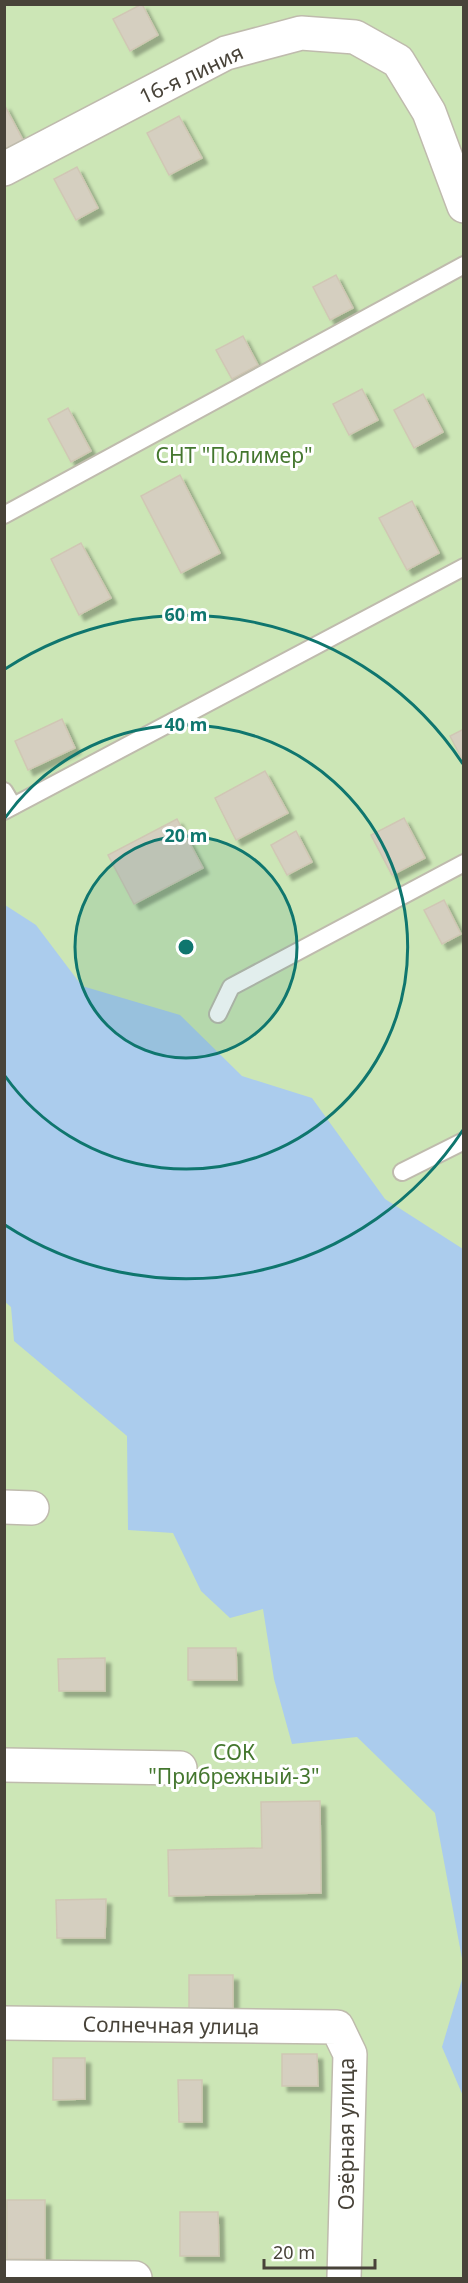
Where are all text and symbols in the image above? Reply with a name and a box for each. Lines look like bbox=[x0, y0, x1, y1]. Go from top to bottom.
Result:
street label: 16-я линия bbox=[134, 38, 248, 110]
park label: СНТ "Полимер" bbox=[155, 441, 313, 469]
text: 60 m bbox=[165, 602, 207, 626]
text: 40 m bbox=[165, 712, 207, 736]
text: 20 m bbox=[165, 823, 207, 847]
centre of rings bbox=[176, 937, 196, 957]
park label: СОК "Прибрежный-3" bbox=[148, 1738, 320, 1790]
street label: Солнечная улица bbox=[82, 2009, 260, 2041]
street label: Озёрная улица bbox=[332, 2058, 360, 2210]
scale bar bbox=[264, 2232, 375, 2270]
text: 20 m bbox=[273, 2240, 315, 2264]

